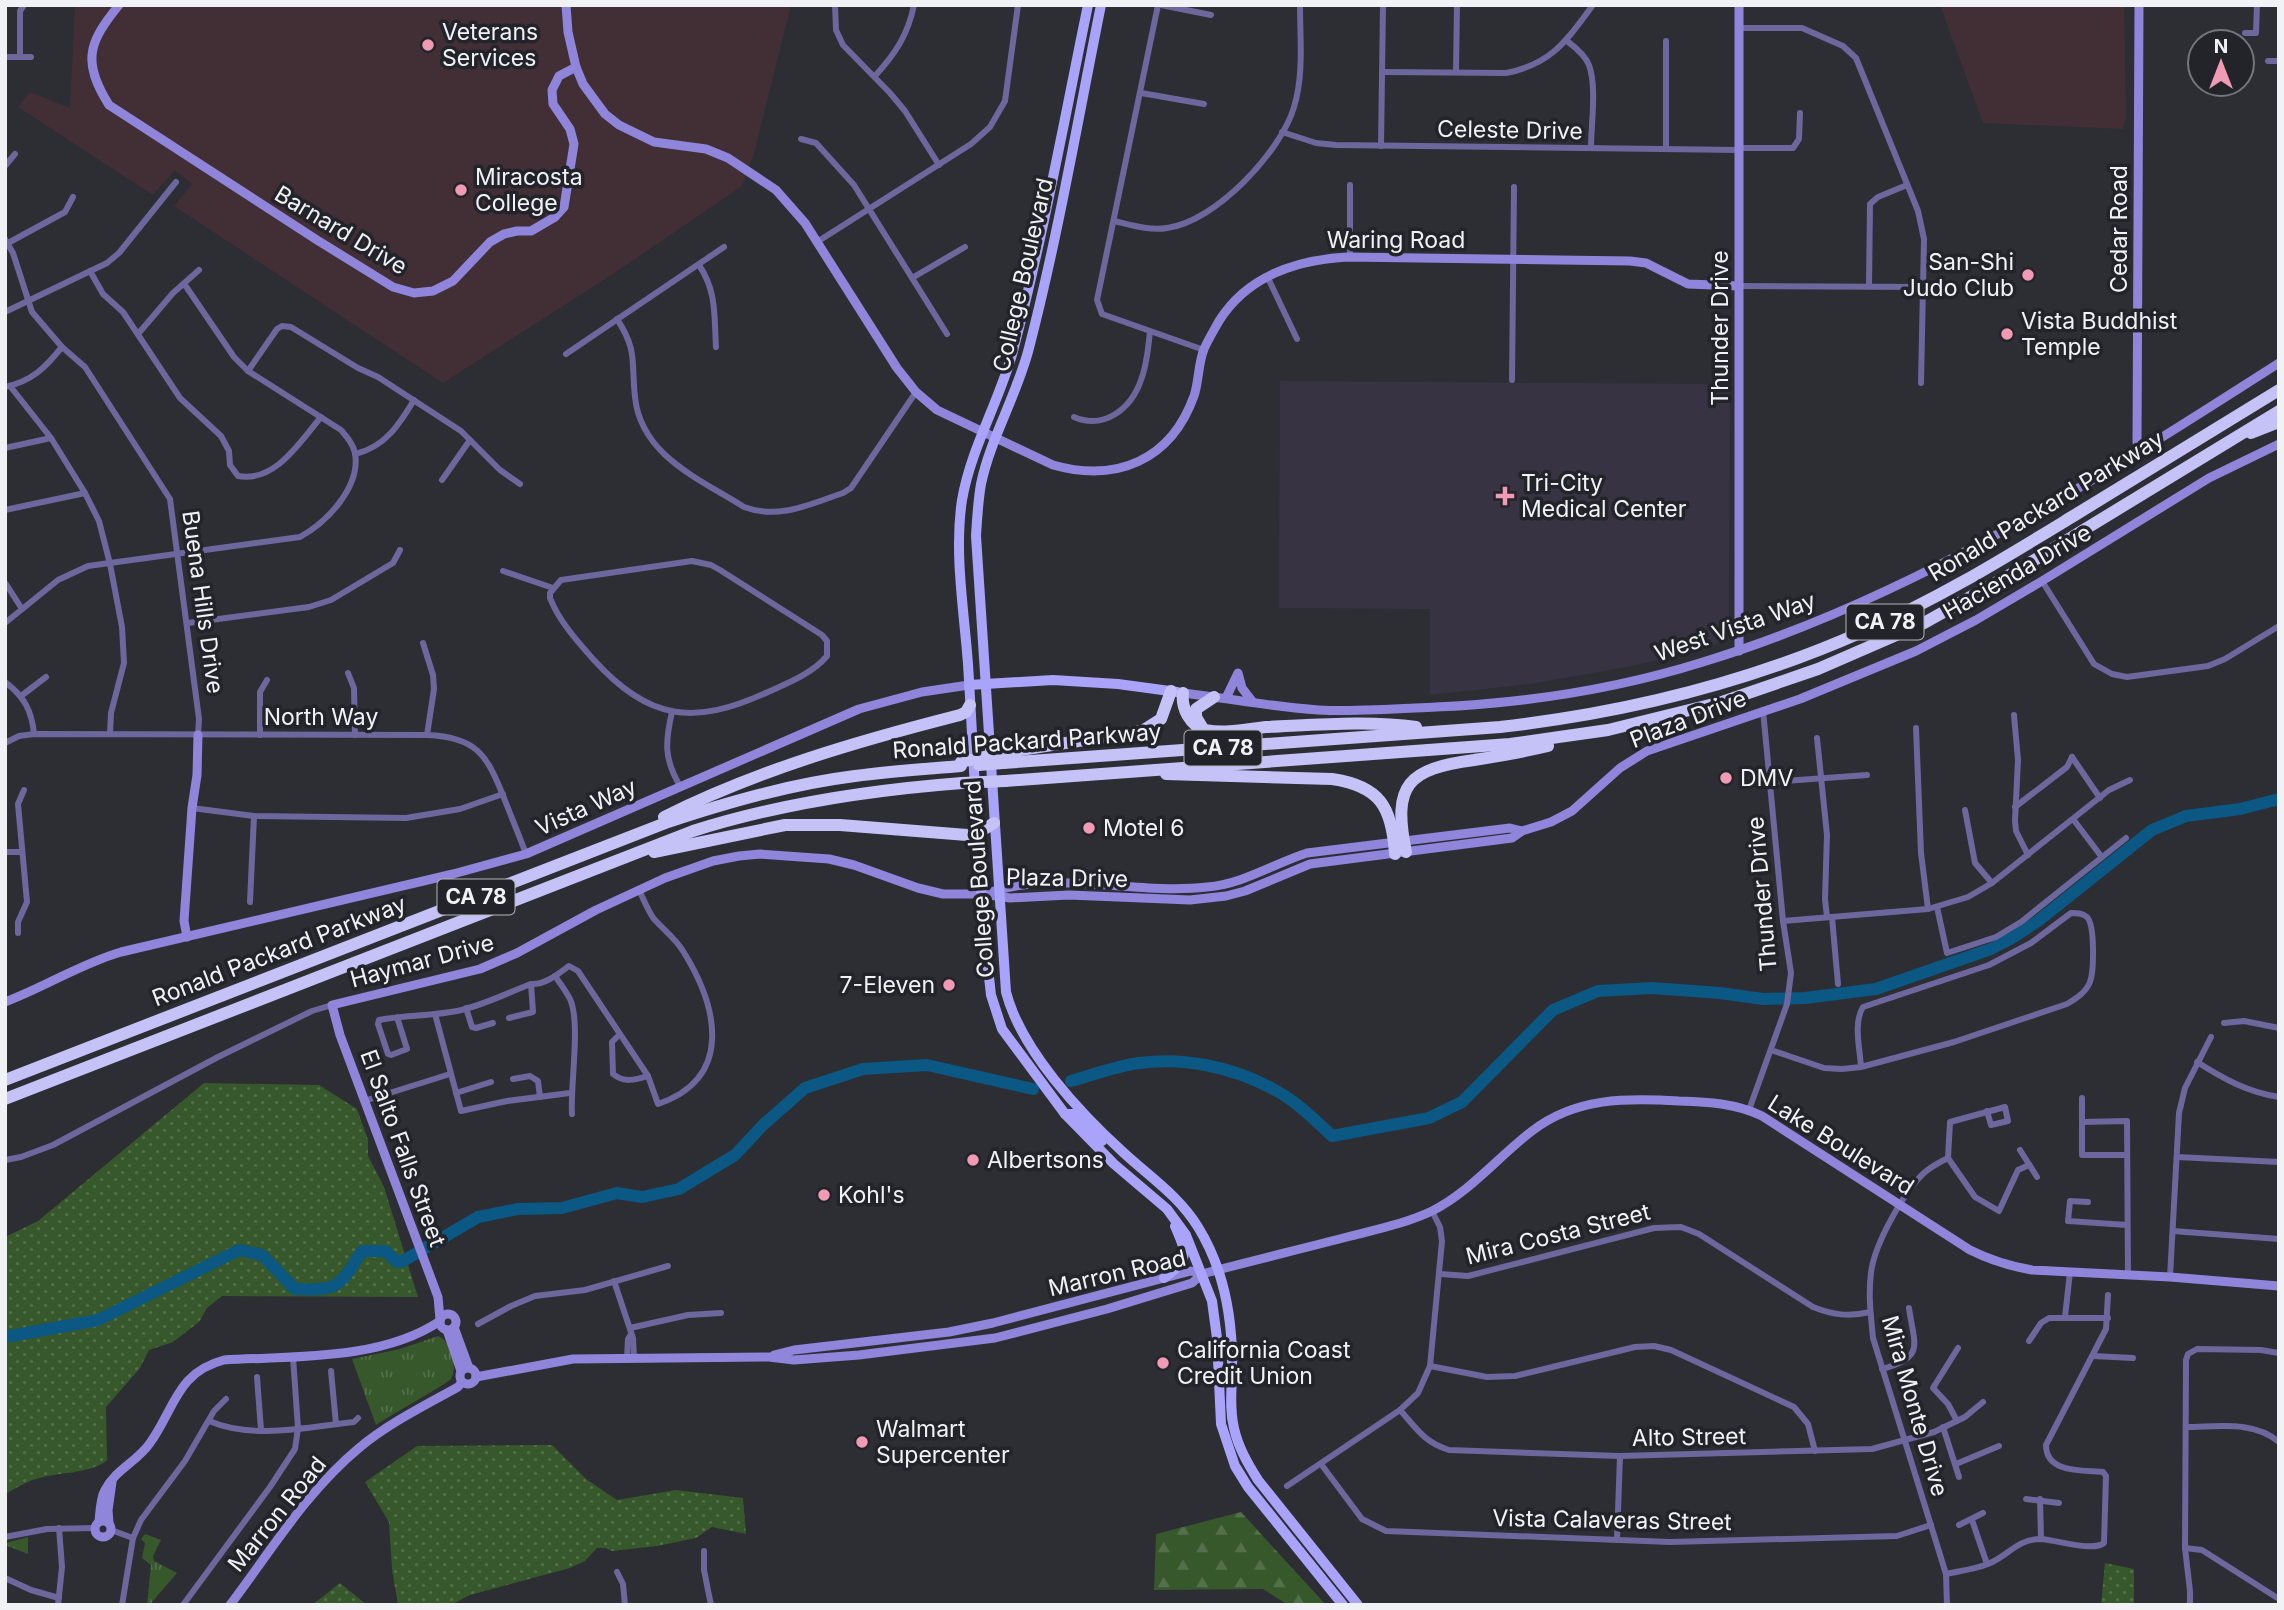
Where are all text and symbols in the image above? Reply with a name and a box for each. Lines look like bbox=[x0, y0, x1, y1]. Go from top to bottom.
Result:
place label: Veterans Services bbox=[442, 18, 538, 72]
north arrow bbox=[2186, 28, 2256, 98]
text: N bbox=[2214, 35, 2228, 58]
marker: Veterans Services bbox=[420, 37, 436, 53]
street label: Celeste Drive bbox=[1437, 115, 1583, 145]
place label: Miracosta College bbox=[475, 163, 583, 217]
street label: Cedar Road bbox=[2105, 165, 2133, 293]
street label: College Boulevard bbox=[987, 175, 1059, 375]
street label: Barnard Drive bbox=[270, 180, 412, 280]
marker: Miracosta College bbox=[453, 182, 469, 198]
street label: Waring Road bbox=[1327, 226, 1465, 254]
place label: San-Shi Judo Club bbox=[1903, 248, 2014, 302]
street label: Thunder Drive bbox=[1706, 250, 1734, 406]
marker: San-Shi Judo Club bbox=[2020, 267, 2036, 283]
place label: Vista Buddhist Temple bbox=[2021, 307, 2178, 361]
marker: Vista Buddhist Temple bbox=[1999, 326, 2015, 342]
street label: Ronald Packard Parkway bbox=[1923, 425, 2169, 587]
place label: Tri-City Medical Center bbox=[1521, 469, 1687, 523]
marker: Tri-City Medical Center bbox=[1495, 486, 1515, 506]
street label: Buena Hills Drive bbox=[176, 509, 230, 695]
street label: Hacienda Drive bbox=[1938, 518, 2096, 626]
street label: West Vista Way bbox=[1651, 586, 1819, 668]
road number: CA 78 bbox=[1846, 604, 1924, 640]
street label: Plaza Drive bbox=[1626, 684, 1750, 754]
street label: North Way bbox=[264, 703, 378, 731]
street label: Ronald Packard Parkway bbox=[892, 718, 1162, 764]
road number: CA 78 bbox=[1184, 730, 1262, 766]
place label: DMV bbox=[1740, 764, 1793, 792]
marker: DMV bbox=[1718, 770, 1734, 786]
street label: Vista Way bbox=[531, 772, 641, 842]
street label: College Boulevard bbox=[958, 779, 1000, 979]
place label: Motel 6 bbox=[1103, 814, 1185, 842]
street label: Thunder Drive bbox=[1741, 815, 1783, 973]
marker: Motel 6 bbox=[1081, 820, 1097, 836]
street label: Plaza Drive bbox=[1006, 863, 1128, 893]
road number: CA 78 bbox=[438, 880, 514, 914]
street label: Ronald Packard Parkway bbox=[148, 890, 410, 1012]
street label: Haymar Drive bbox=[347, 928, 497, 994]
place label: 7-Eleven bbox=[840, 971, 935, 999]
marker: 7-Eleven bbox=[941, 977, 957, 993]
street label: El Salto Falls Street bbox=[354, 1046, 452, 1251]
street label: Lake Boulevard bbox=[1763, 1089, 1919, 1201]
place label: Albertsons bbox=[987, 1146, 1104, 1174]
marker: Albertsons bbox=[965, 1152, 981, 1168]
place label: Kohl's bbox=[838, 1181, 905, 1209]
marker: Kohl's bbox=[816, 1187, 832, 1203]
street label: Mira Costa Street bbox=[1463, 1197, 1654, 1270]
street label: Marron Road bbox=[1045, 1244, 1189, 1302]
street label: Mira Monte Drive bbox=[1876, 1312, 1954, 1500]
place label: California Coast Credit Union bbox=[1177, 1336, 1351, 1390]
marker: California Coast Credit Union bbox=[1155, 1355, 1171, 1371]
place label: Walmart Supercenter bbox=[876, 1415, 1010, 1469]
street label: Alto Street bbox=[1632, 1422, 1747, 1452]
marker: Walmart Supercenter bbox=[854, 1434, 870, 1450]
street label: Marron Road bbox=[222, 1451, 332, 1577]
street label: Vista Calaveras Street bbox=[1492, 1504, 1732, 1536]

